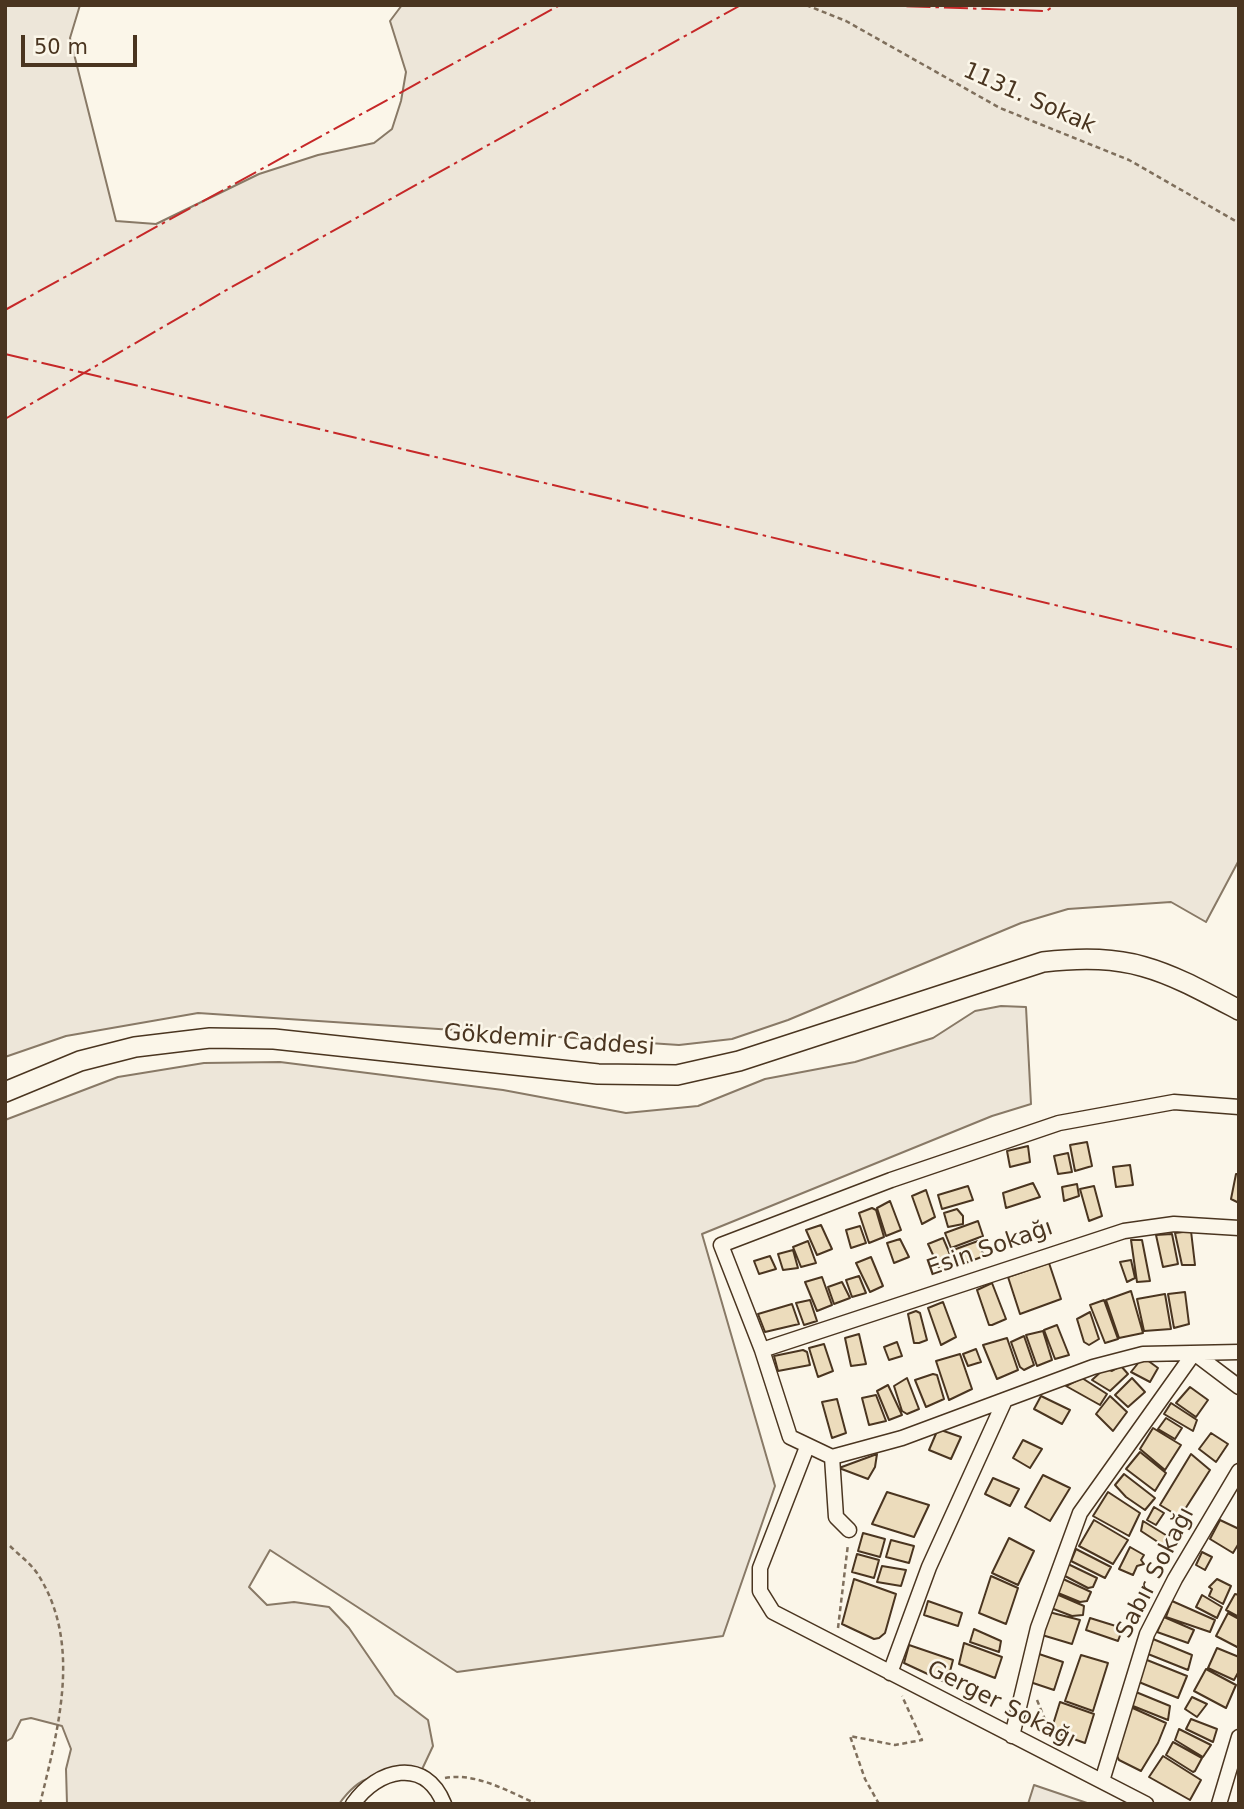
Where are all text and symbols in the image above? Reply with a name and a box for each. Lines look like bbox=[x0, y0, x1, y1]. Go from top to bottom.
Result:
scale bar bbox=[24, 21, 140, 65]
text: 50 m bbox=[34, 35, 88, 59]
street label: 1131. Sokak bbox=[958, 57, 1100, 141]
street label: Gökdemir Caddesi bbox=[443, 1020, 655, 1062]
street label: Esin Sokağı bbox=[923, 1215, 1057, 1283]
street label: Sabır Sokağı bbox=[1111, 1503, 1201, 1643]
street label: Gerger Sokağı bbox=[922, 1656, 1080, 1754]

